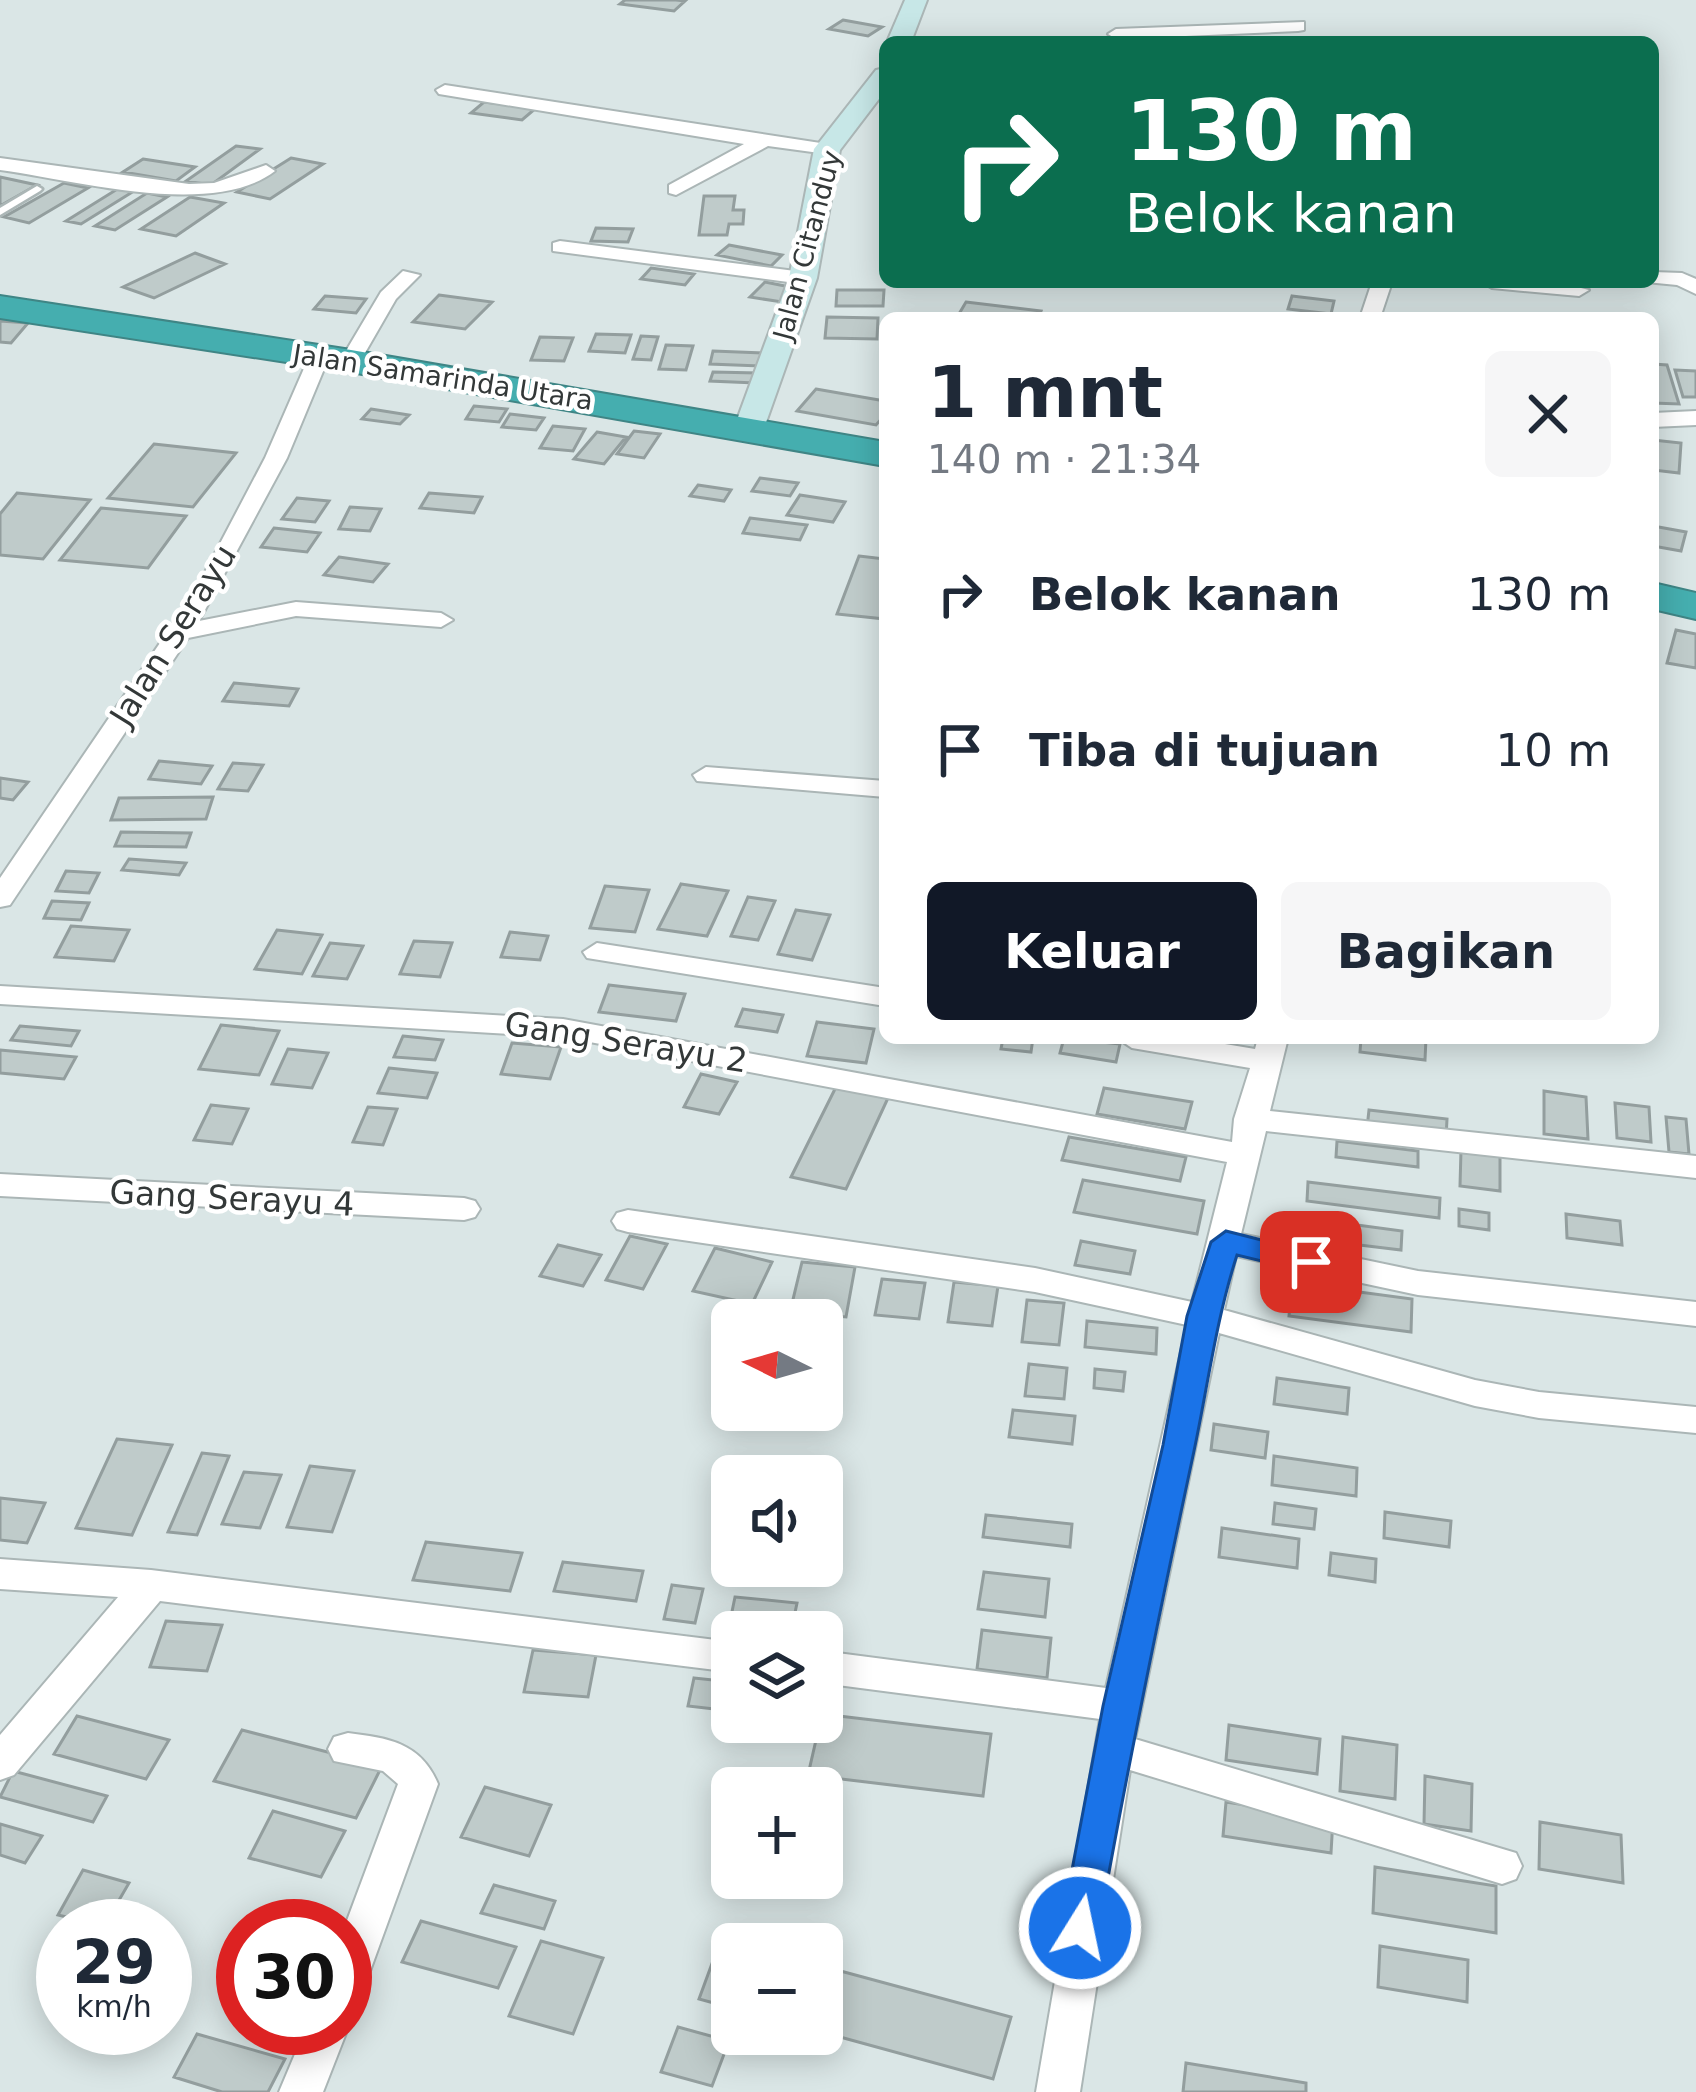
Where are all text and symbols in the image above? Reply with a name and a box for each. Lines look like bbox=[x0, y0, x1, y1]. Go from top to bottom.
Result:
text: 130 m bbox=[1125, 82, 1417, 180]
icon: right bbox=[927, 84, 1083, 240]
street label: Jalan Citanduy bbox=[766, 147, 847, 345]
text: Belok kanan bbox=[1125, 182, 1457, 245]
street label: Jalan Samarinda Utara bbox=[289, 338, 595, 416]
text: 1 mnt bbox=[927, 350, 1163, 434]
button: close bbox=[1485, 351, 1611, 477]
text: 140 m · 21:34 bbox=[927, 437, 1201, 482]
street label: Jalan Serayu bbox=[101, 537, 244, 734]
icon: right bbox=[927, 561, 993, 627]
text: Belok kanan bbox=[1029, 568, 1340, 621]
text: 130 m bbox=[1467, 568, 1611, 621]
icon: arrive bbox=[927, 717, 993, 783]
text: Tiba di tujuan bbox=[1029, 724, 1380, 777]
text: 10 m bbox=[1496, 724, 1611, 777]
button: Keluar bbox=[927, 882, 1257, 1020]
button: Bagikan bbox=[1281, 882, 1611, 1020]
street label: Gang Serayu 2 bbox=[502, 1004, 750, 1080]
street label: Gang Serayu 4 bbox=[109, 1172, 355, 1224]
pin bbox=[1260, 1211, 1362, 1313]
icon: arrive bbox=[1278, 1229, 1344, 1295]
north arrow bbox=[711, 1299, 843, 1431]
map controls bbox=[711, 1299, 843, 2055]
button: sound bbox=[711, 1455, 843, 1587]
button: layers bbox=[711, 1611, 843, 1743]
button: + bbox=[711, 1767, 843, 1899]
position arrow bbox=[1017, 1865, 1143, 1991]
speed limit sign: 30 bbox=[216, 1899, 372, 2055]
button: − bbox=[711, 1923, 843, 2055]
text: 29 bbox=[72, 1927, 156, 1997]
text: km/h bbox=[76, 1989, 152, 2024]

